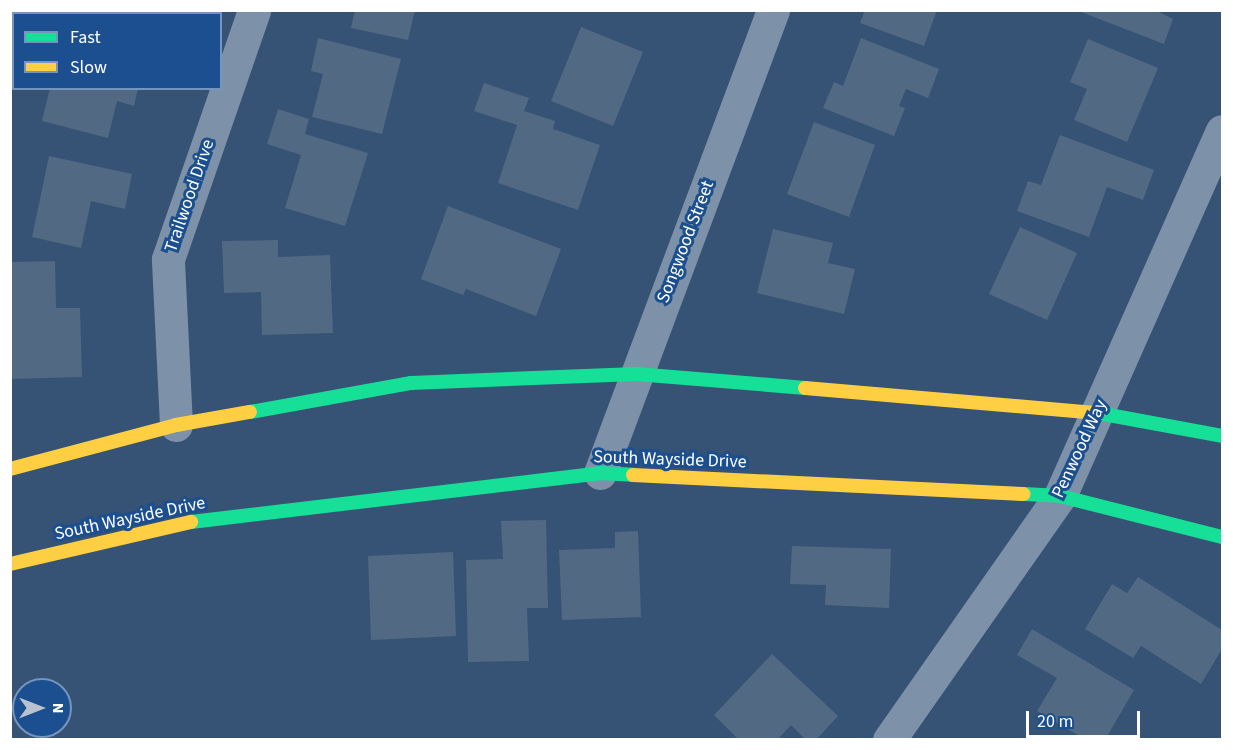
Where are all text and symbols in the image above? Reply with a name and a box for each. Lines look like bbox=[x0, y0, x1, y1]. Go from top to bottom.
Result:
legend bbox=[12, 12, 222, 90]
text: Fast bbox=[70, 25, 101, 50]
text: Slow bbox=[70, 55, 107, 80]
street label: Trailwood Drive bbox=[161, 137, 219, 255]
street label: Songwood Street bbox=[653, 178, 719, 306]
street label: Penwood Way bbox=[1048, 396, 1112, 502]
street label: South Wayside Drive bbox=[593, 447, 747, 473]
street label: South Wayside Drive bbox=[53, 492, 207, 546]
north arrow bbox=[12, 678, 72, 738]
scale bar bbox=[1029, 699, 1143, 737]
text: N bbox=[47, 703, 69, 713]
text: 20 m bbox=[1037, 709, 1073, 734]

